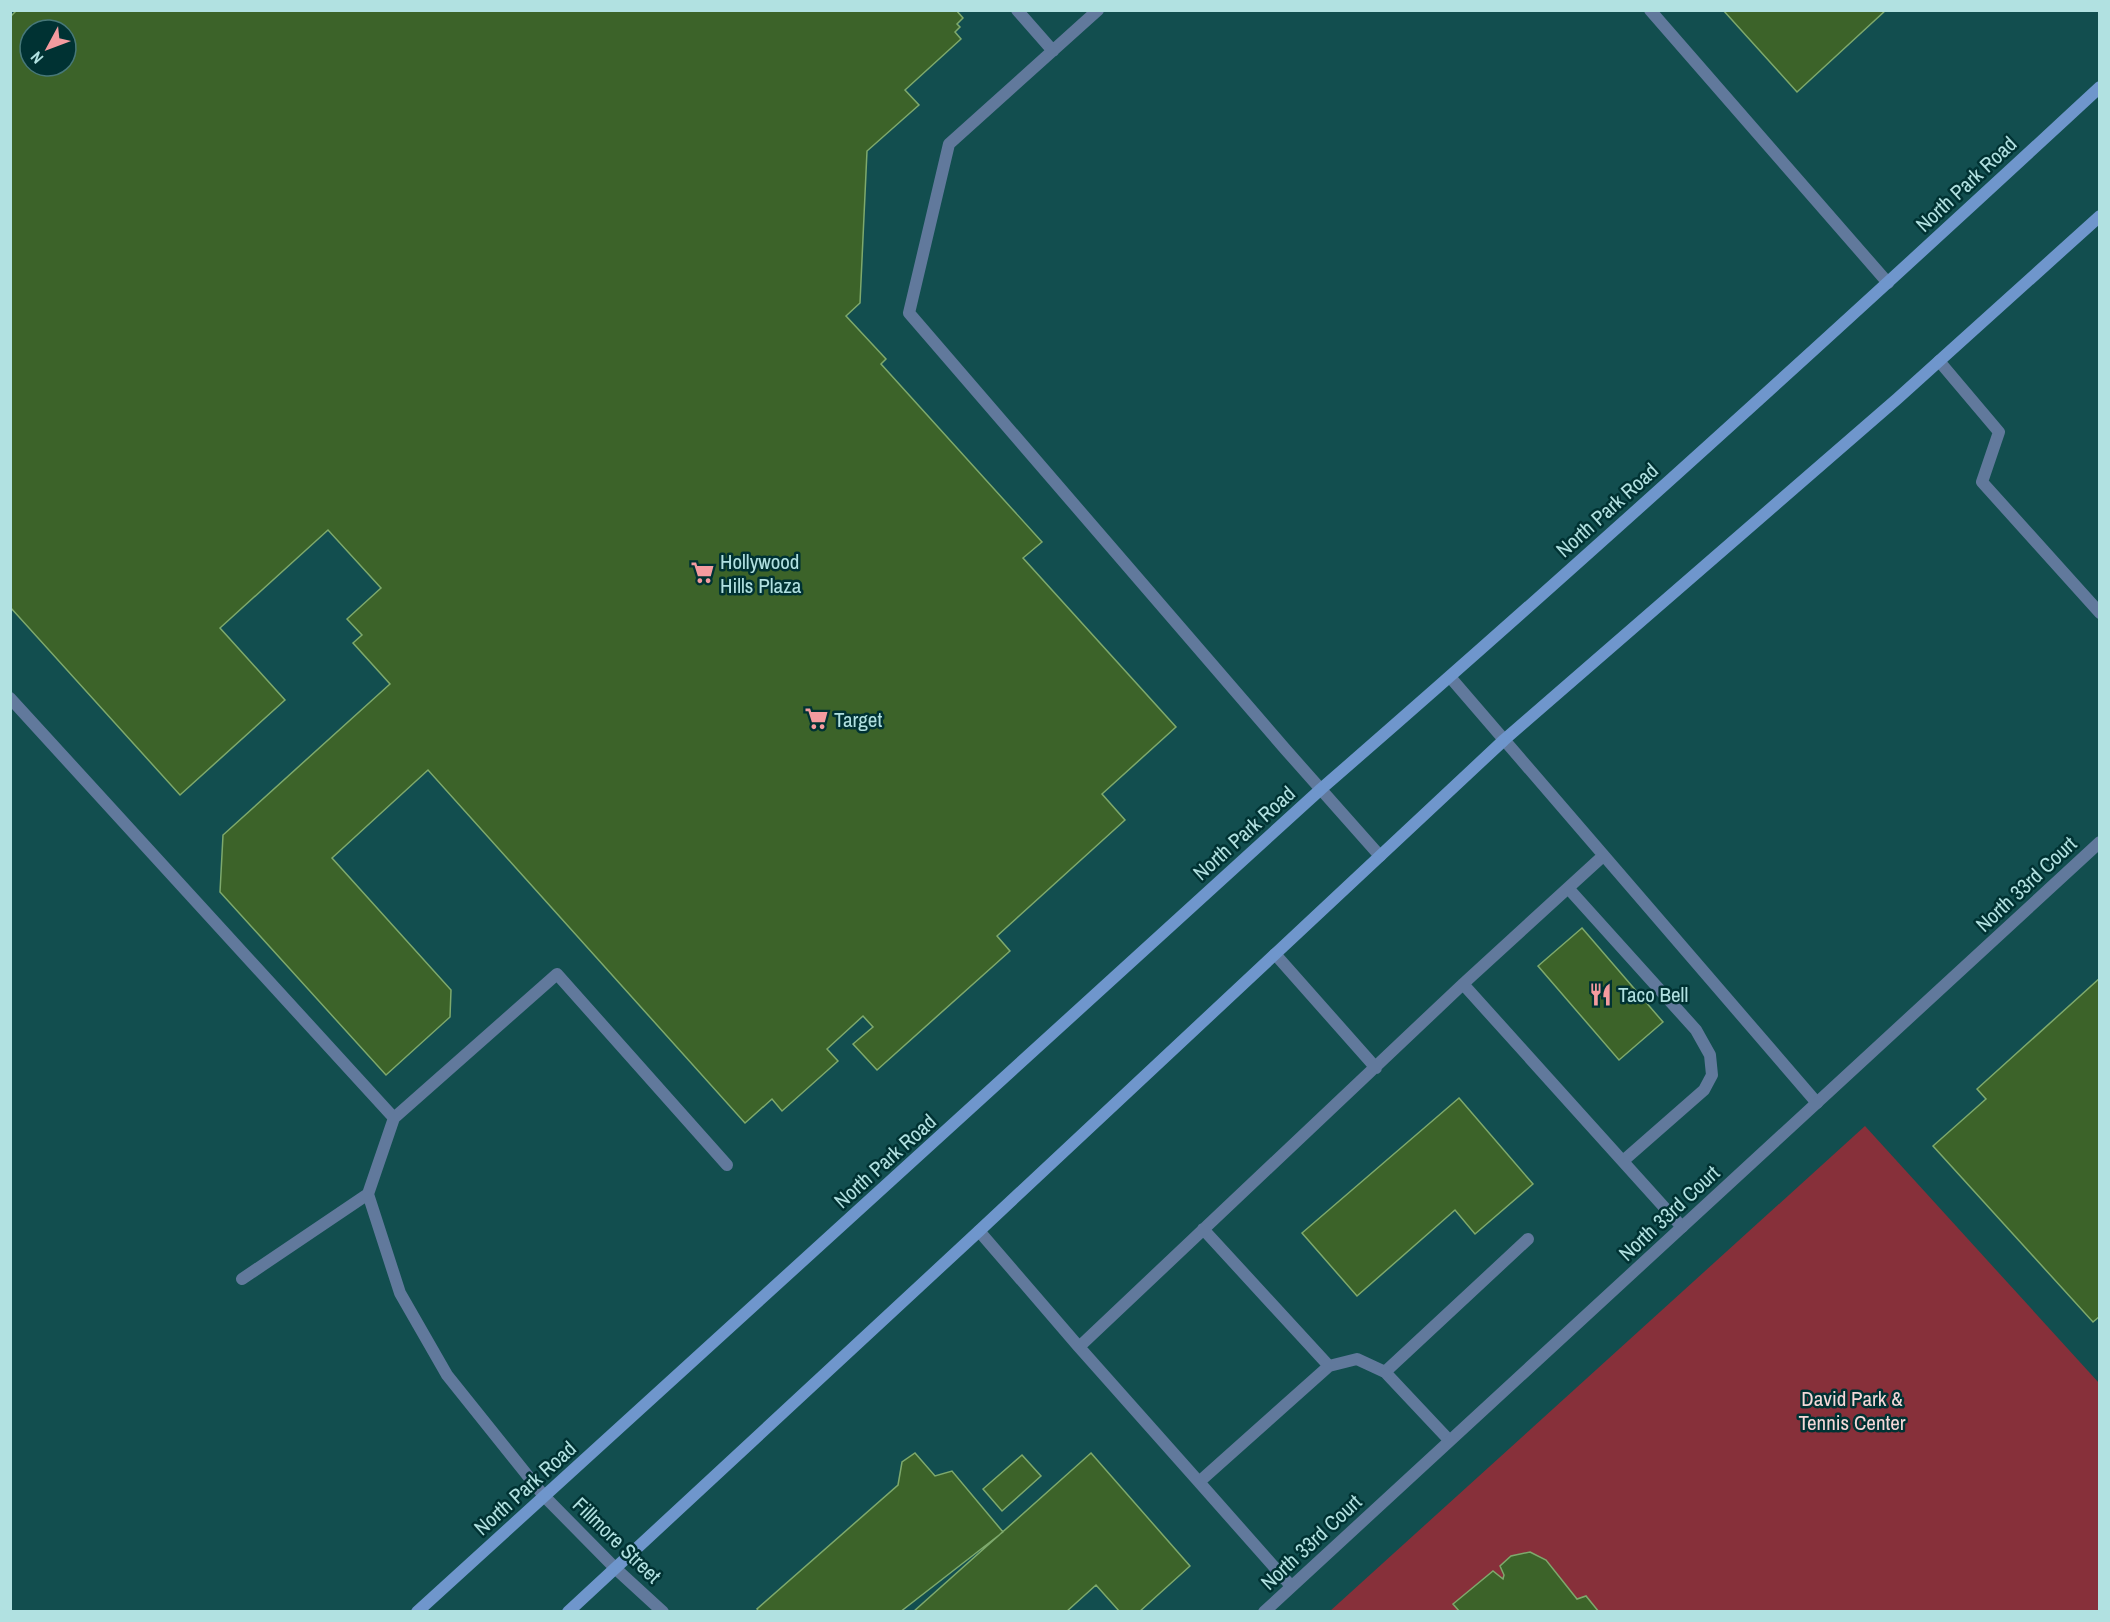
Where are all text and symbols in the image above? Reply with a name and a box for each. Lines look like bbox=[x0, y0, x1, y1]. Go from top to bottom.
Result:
north arrow bbox=[18, 18, 78, 78]
text: N bbox=[25, 47, 48, 69]
street label: North Park Road bbox=[1909, 130, 2023, 238]
street label: North Park Road bbox=[1550, 456, 1664, 564]
place label: Hollywood Hills Plaza bbox=[720, 547, 802, 600]
supermarket icon: Hollywood Hills Plaza bbox=[689, 560, 715, 586]
place label: Target bbox=[834, 705, 882, 734]
supermarket icon: Target bbox=[803, 706, 829, 732]
street label: North Park Road bbox=[1187, 779, 1301, 887]
street label: North 33rd Court bbox=[1969, 830, 2083, 938]
place label: Taco Bell bbox=[1618, 980, 1688, 1009]
restaurant icon: Taco Bell bbox=[1587, 981, 1613, 1007]
street label: North Park Road bbox=[828, 1107, 942, 1215]
street label: North 33rd Court bbox=[1612, 1159, 1726, 1267]
park label: David Park & Tennis Center bbox=[1798, 1384, 1906, 1437]
street label: North Park Road bbox=[468, 1434, 582, 1542]
street label: North 33rd Court bbox=[1254, 1488, 1368, 1596]
street label: Fillmore Street bbox=[566, 1490, 668, 1590]

